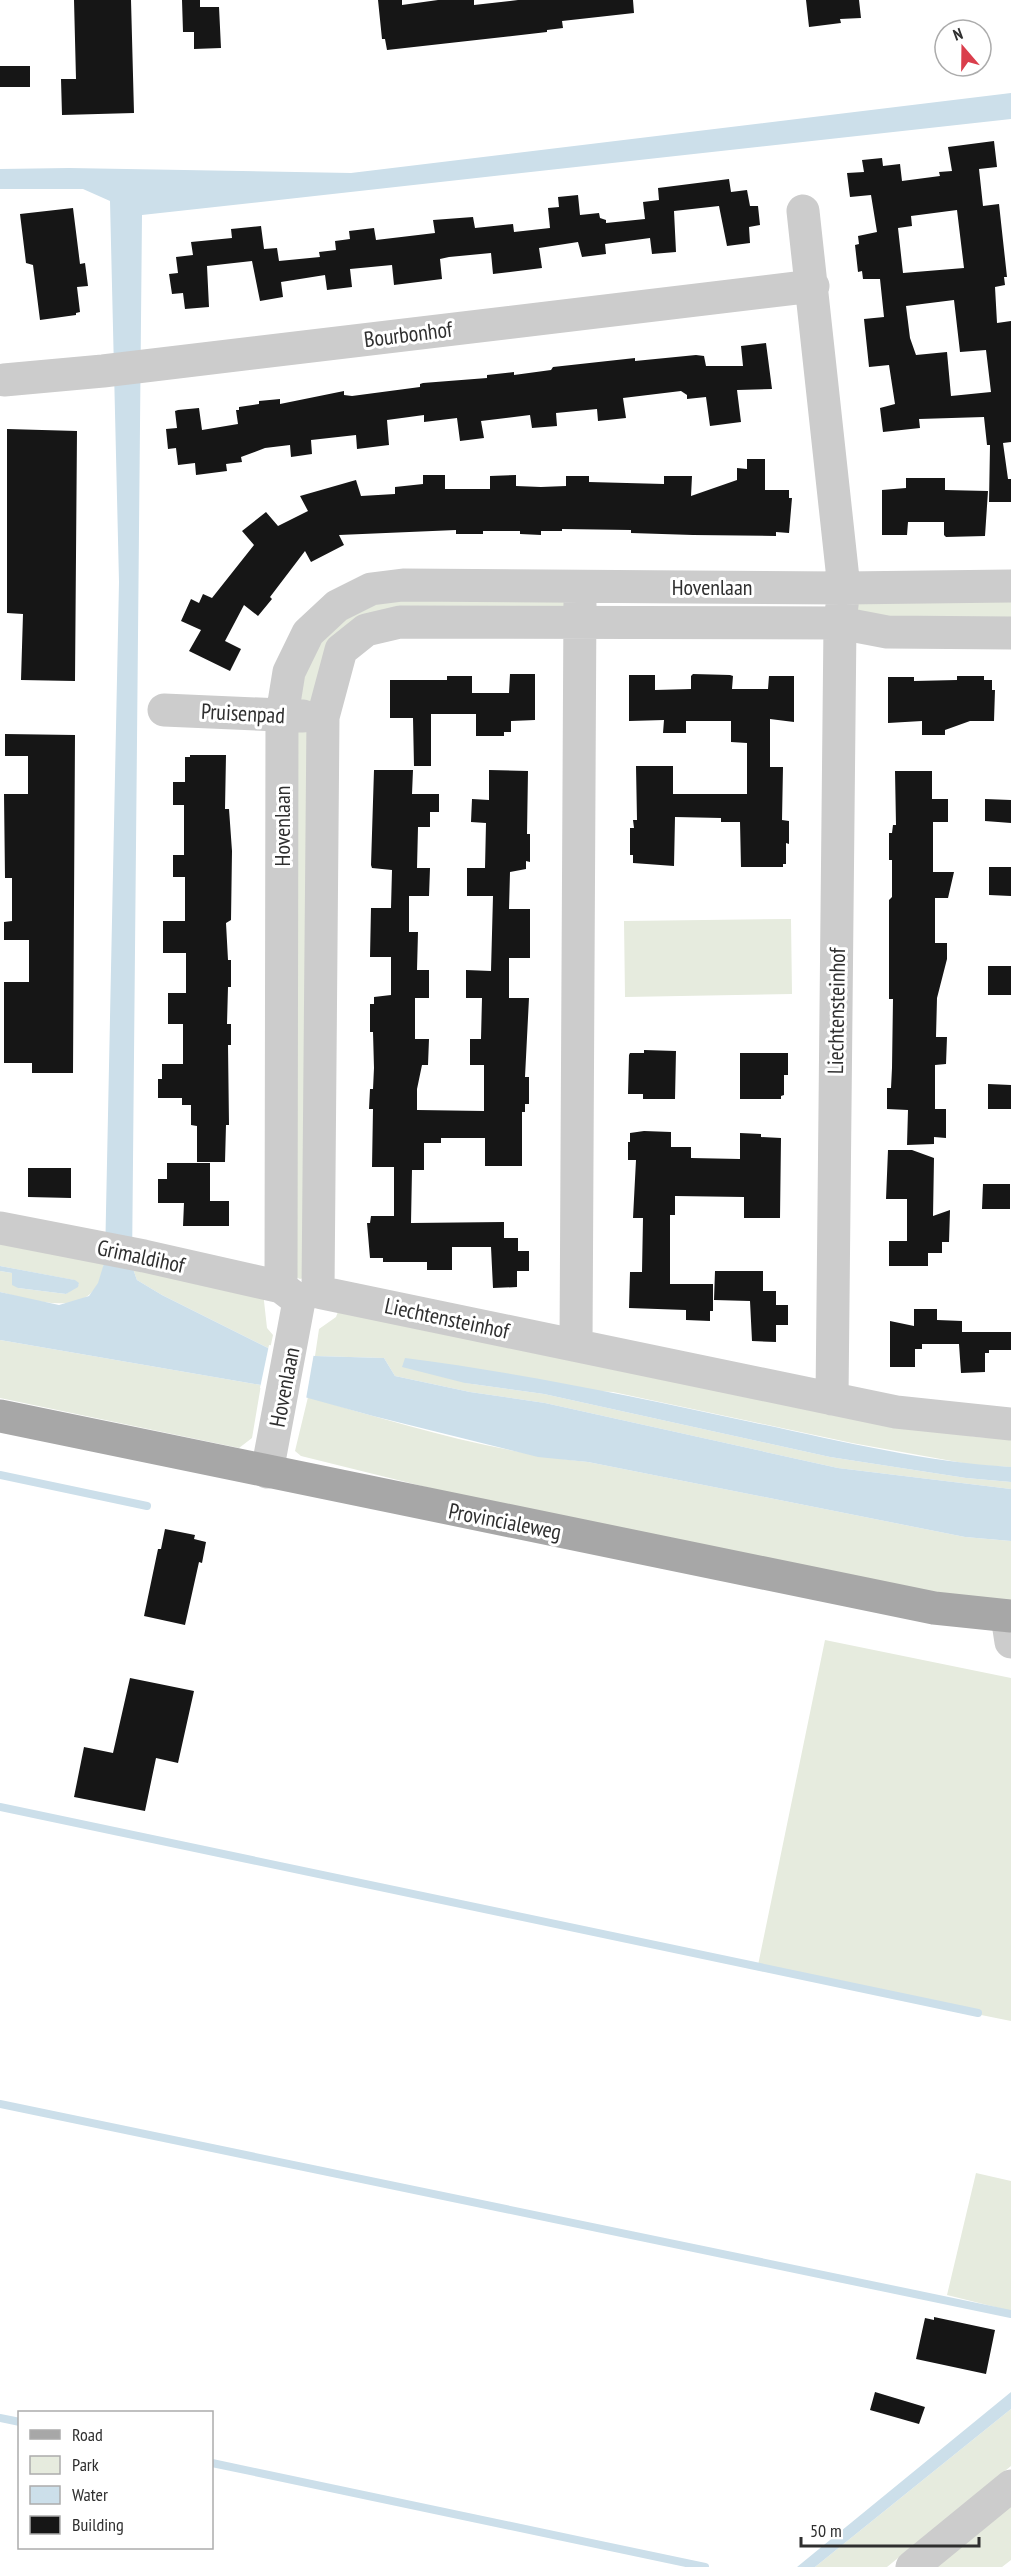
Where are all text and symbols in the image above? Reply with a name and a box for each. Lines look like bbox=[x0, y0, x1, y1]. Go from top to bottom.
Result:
north arrow bbox=[933, 18, 993, 78]
text: N bbox=[950, 23, 965, 45]
street label: Bourbonhof bbox=[362, 315, 455, 353]
street label: Hovenlaan bbox=[672, 573, 752, 601]
street label: Pruisenpad bbox=[200, 697, 286, 729]
street label: Hovenlaan bbox=[268, 786, 296, 866]
street label: Liechtensteinhof bbox=[821, 946, 851, 1074]
street label: Grimaldihof bbox=[95, 1233, 189, 1279]
street label: Liechtensteinhof bbox=[382, 1291, 513, 1345]
street label: Hovenlaan bbox=[263, 1345, 305, 1429]
street label: Provincialeweg bbox=[446, 1496, 564, 1546]
legend bbox=[18, 2411, 213, 2549]
text: Road bbox=[72, 2423, 103, 2446]
text: Park bbox=[72, 2453, 99, 2476]
text: Water bbox=[72, 2483, 108, 2506]
scale bar bbox=[801, 2510, 980, 2548]
text: Building bbox=[72, 2513, 124, 2536]
text: 50 m bbox=[810, 2519, 842, 2542]

